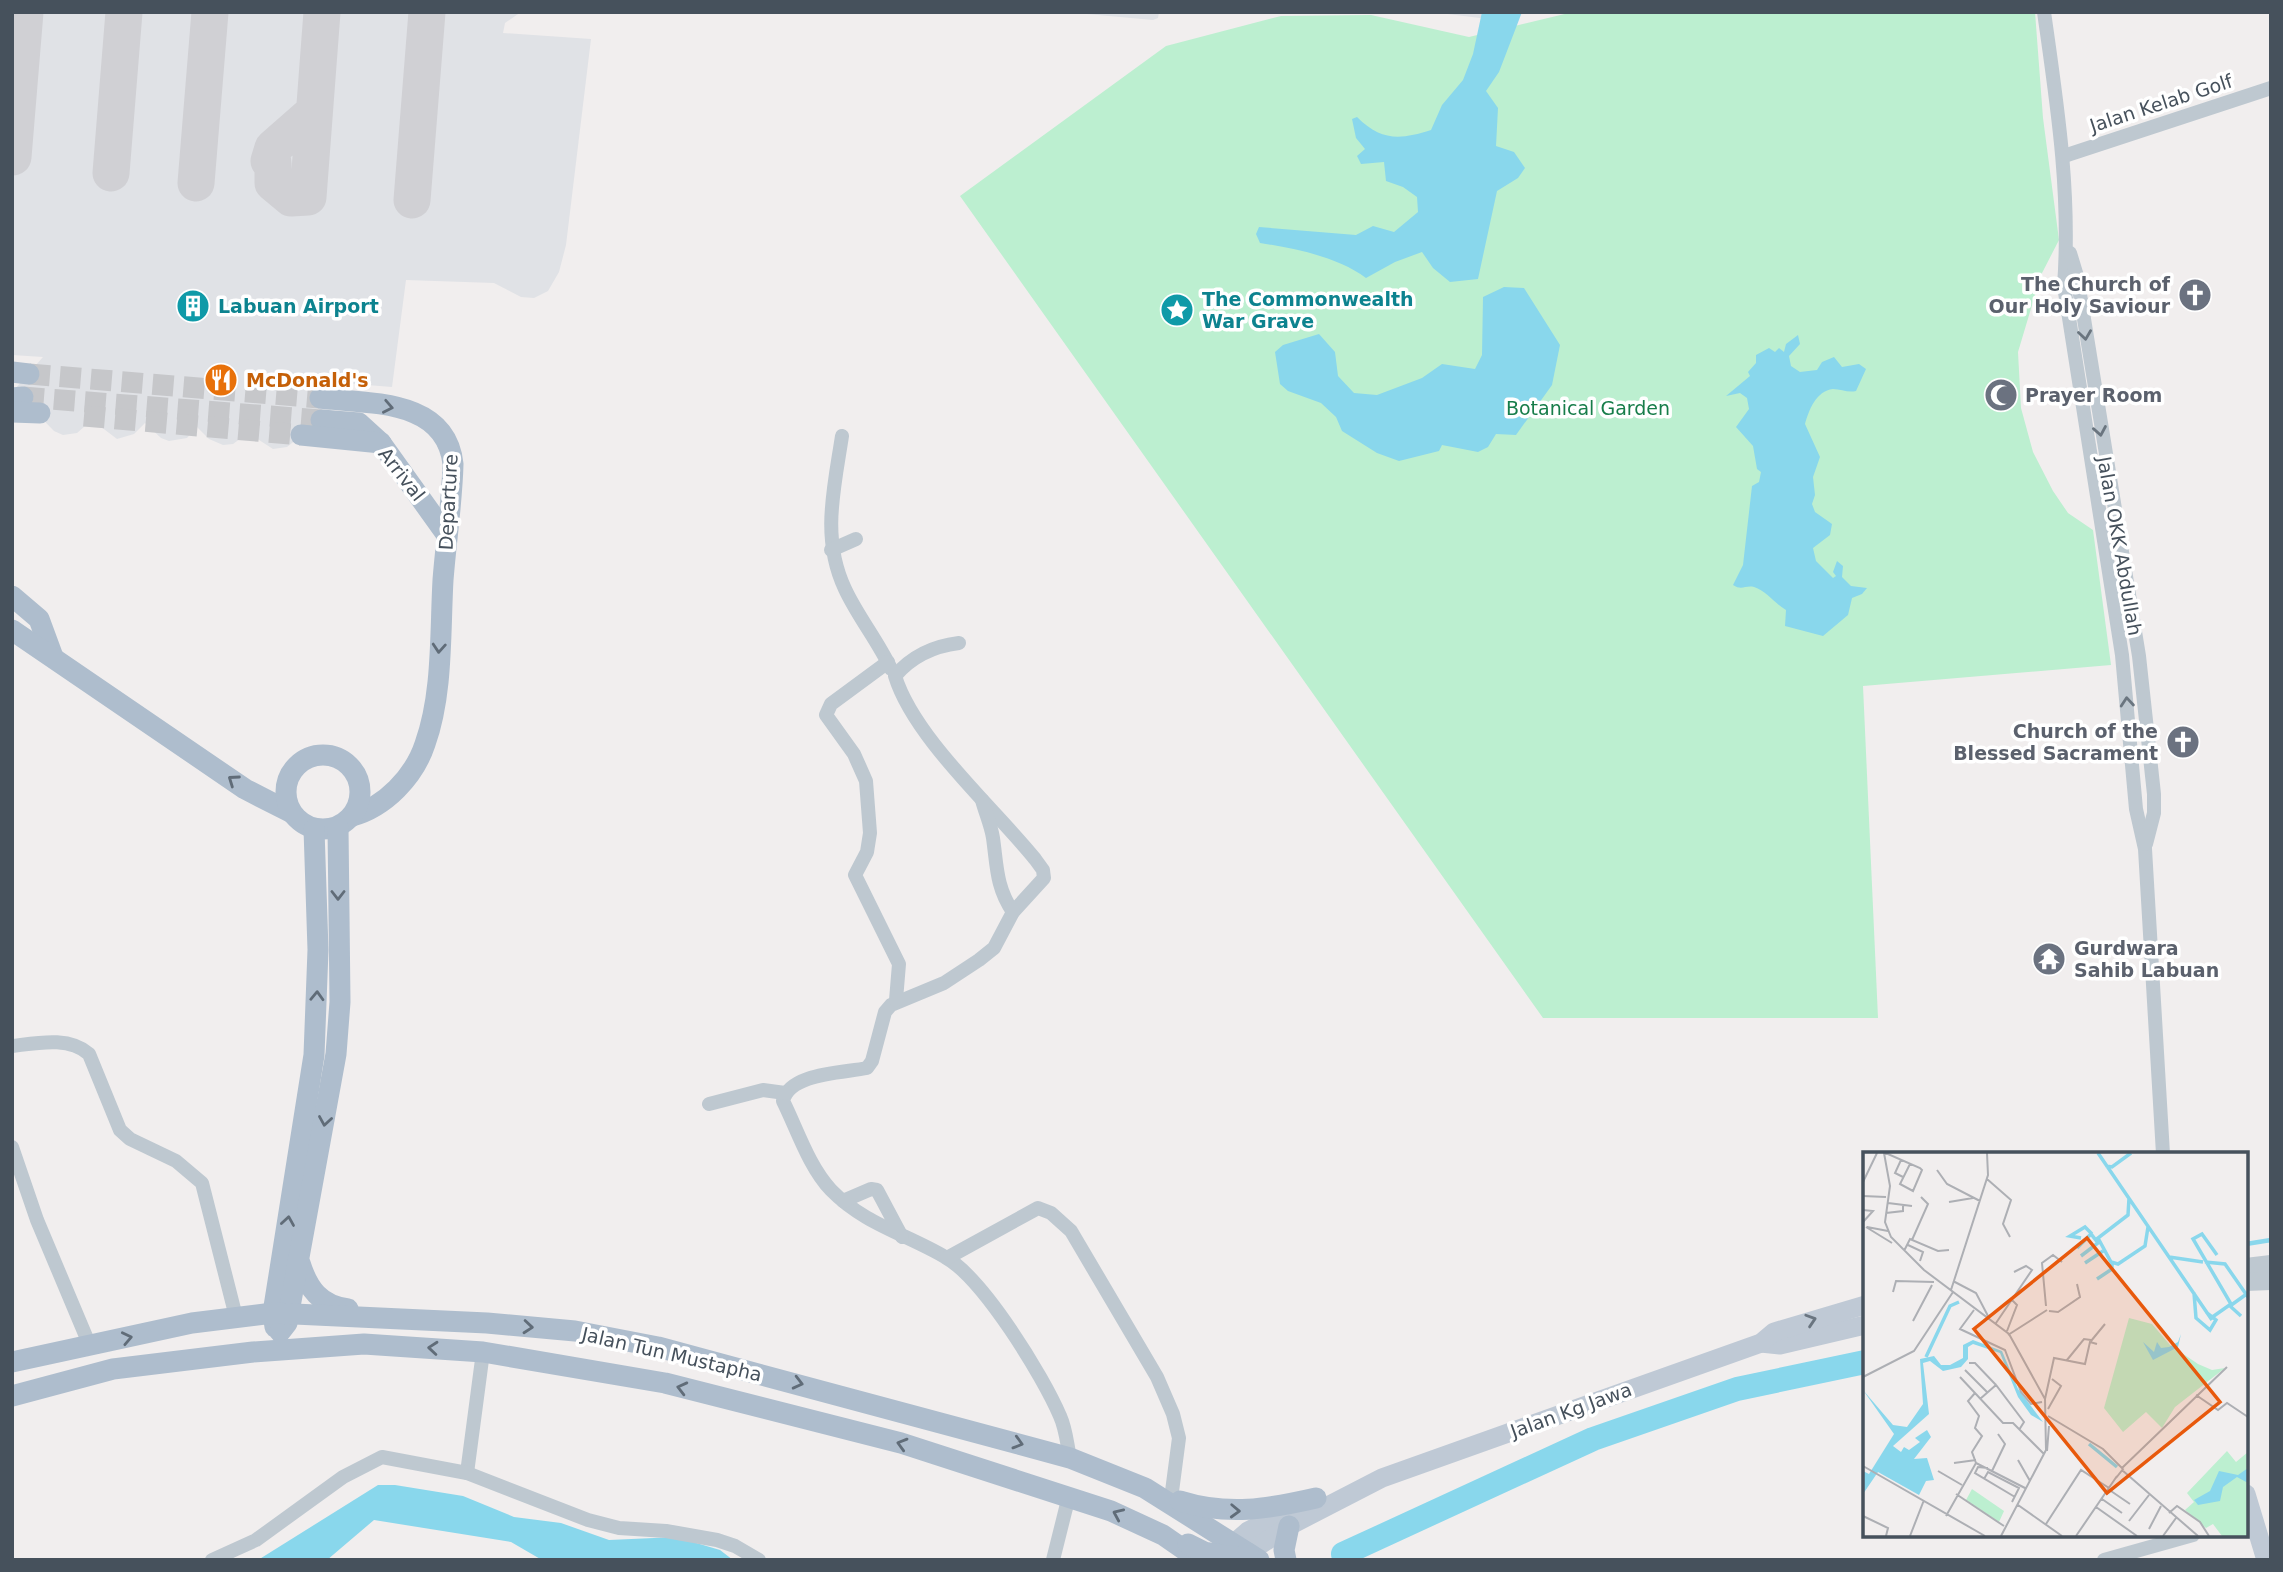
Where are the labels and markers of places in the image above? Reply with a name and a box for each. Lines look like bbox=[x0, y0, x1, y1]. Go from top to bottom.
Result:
place label: The Church of Our Holy Saviour bbox=[1989, 273, 2171, 317]
church icon: The Church of Our Holy Saviour bbox=[2176, 276, 2214, 314]
building icon: Labuan Airport bbox=[174, 287, 212, 325]
place label: The Commonwealth War Grave bbox=[1202, 288, 1414, 332]
place icon: The Commonwealth War Grave bbox=[1158, 291, 1196, 329]
place label: Labuan Airport bbox=[218, 295, 379, 317]
restaurant icon: McDonald's bbox=[202, 361, 240, 399]
place label: McDonald's bbox=[246, 369, 369, 391]
mosque icon: Prayer Room bbox=[1982, 376, 2020, 414]
place label: Prayer Room bbox=[2025, 384, 2162, 406]
place label: Church of the Blessed Sacrament bbox=[1953, 720, 2158, 764]
church icon: Church of the Blessed Sacrament bbox=[2164, 723, 2202, 761]
place label: Gurdwara Sahib Labuan bbox=[2074, 937, 2219, 981]
temple icon: Gurdwara Sahib Labuan bbox=[2030, 940, 2068, 978]

